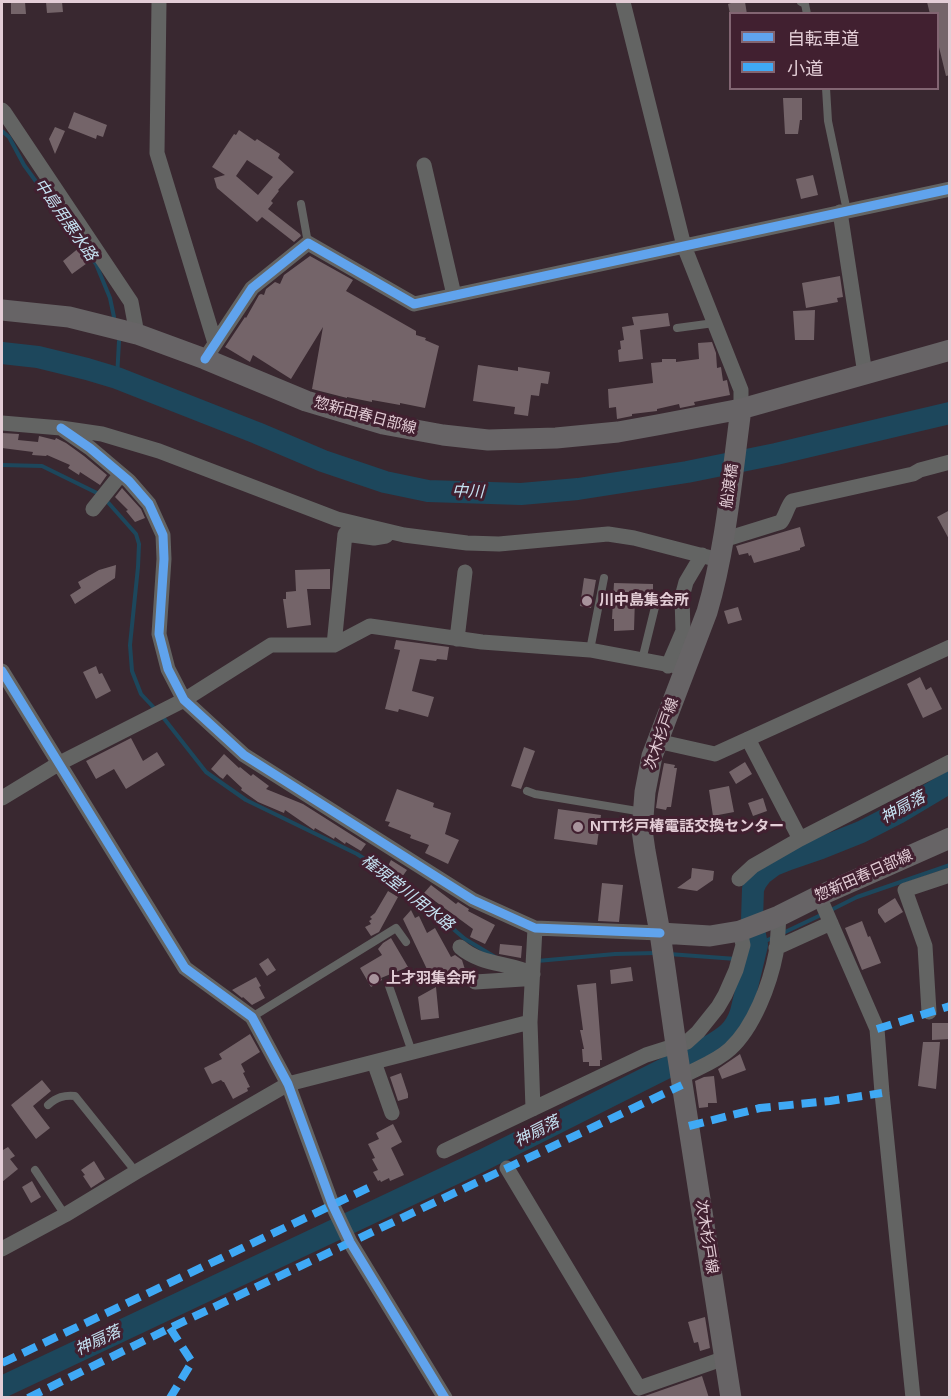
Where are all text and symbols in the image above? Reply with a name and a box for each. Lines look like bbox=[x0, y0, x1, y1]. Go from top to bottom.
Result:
legend bbox=[729, 12, 939, 90]
text: 自転車道 bbox=[787, 29, 859, 49]
text: 小道 bbox=[787, 59, 823, 79]
water label: 中島用悪水路 bbox=[30, 175, 100, 265]
street label: 惣新田春日部線 bbox=[312, 394, 418, 438]
street label: 船渡橋 bbox=[718, 462, 742, 510]
water label: 中川 bbox=[452, 482, 484, 502]
place label: 川中島集会所 bbox=[599, 592, 689, 610]
marker: 川中島集会所 bbox=[580, 594, 594, 608]
street label: 次木杉戸線 bbox=[641, 696, 683, 772]
water label: 神扇落 bbox=[877, 788, 929, 828]
place label: NTT杉戸椿電話交換センター bbox=[590, 818, 784, 836]
marker: NTT杉戸椿電話交換センター bbox=[571, 820, 585, 834]
street label: 惣新田春日部線 bbox=[812, 846, 916, 906]
water label: 権現堂川用水路 bbox=[357, 851, 457, 935]
place label: 上才羽集会所 bbox=[386, 970, 476, 988]
marker: 上才羽集会所 bbox=[367, 972, 381, 986]
water label: 神扇落 bbox=[511, 1113, 563, 1151]
street label: 次木杉戸線 bbox=[691, 1199, 721, 1275]
water label: 神扇落 bbox=[72, 1322, 124, 1360]

